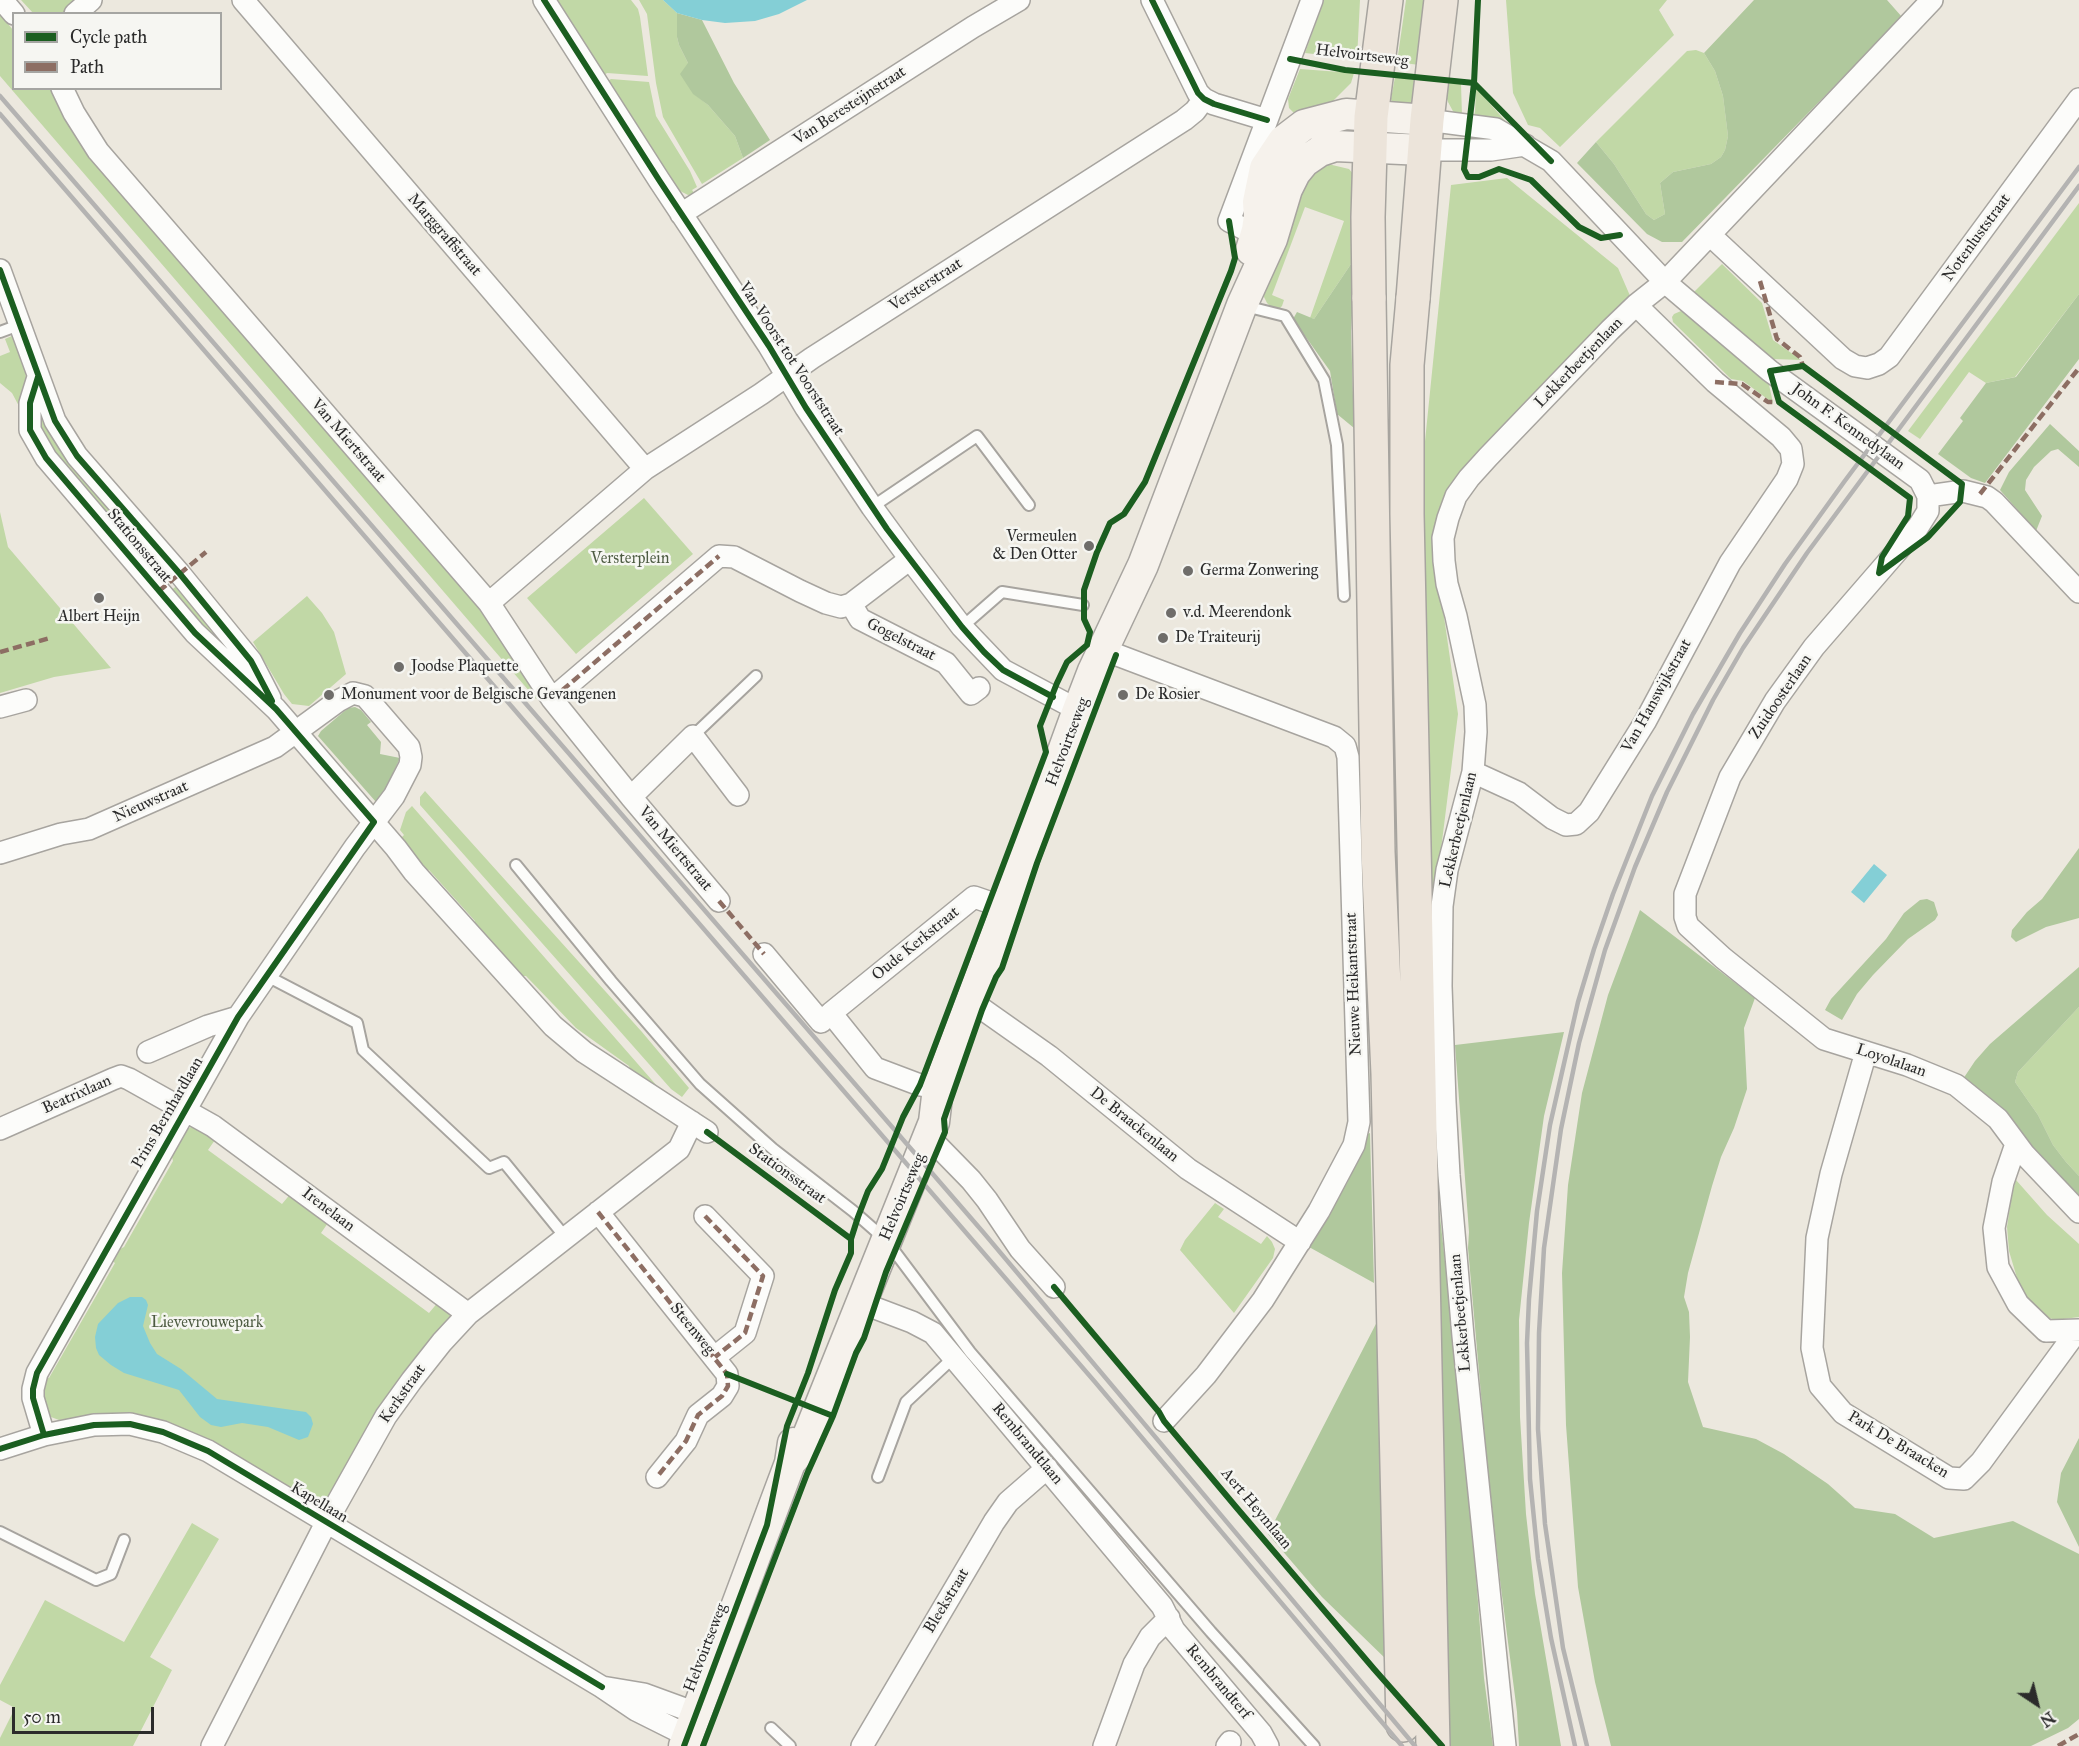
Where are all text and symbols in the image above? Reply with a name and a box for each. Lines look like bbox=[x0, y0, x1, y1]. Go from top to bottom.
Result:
legend bbox=[12, 12, 222, 90]
text: Cycle path bbox=[70, 26, 147, 48]
street label: Helvoirtseweg bbox=[1315, 41, 1409, 71]
text: Path bbox=[70, 56, 104, 78]
street label: Van Beresteijnstraat bbox=[790, 62, 910, 150]
street label: Marggraffstraat bbox=[403, 190, 485, 280]
street label: Notenluststraat bbox=[1939, 191, 2015, 285]
street label: Versterstraat bbox=[886, 254, 966, 316]
street label: Van Voorst tot Voorststraat bbox=[734, 278, 848, 440]
street label: Lekkerbeetjenlaan bbox=[1531, 314, 1627, 412]
street label: John F. Kennedylaan bbox=[1788, 380, 1908, 474]
street label: Van Miertstraat bbox=[306, 395, 390, 487]
street label: Stationsstraat bbox=[102, 505, 176, 587]
place label: Vermeulen & Den Otter bbox=[992, 527, 1077, 565]
marker: Vermeulen & Den Otter bbox=[1082, 539, 1096, 553]
park label: Versterplein bbox=[591, 549, 669, 569]
place label: Germa Zonwering bbox=[1200, 561, 1318, 581]
marker: Germa Zonwering bbox=[1181, 564, 1195, 578]
marker: Albert Heijn bbox=[92, 591, 106, 605]
place label: v.d. Meerendonk bbox=[1183, 603, 1292, 623]
marker: v.d. Meerendonk bbox=[1164, 606, 1178, 620]
place label: Albert Heijn bbox=[58, 607, 140, 627]
street label: Gogelstraat bbox=[863, 614, 939, 666]
place label: De Traiteurij bbox=[1175, 628, 1261, 648]
marker: De Traiteurij bbox=[1156, 631, 1170, 645]
street label: Van Hanswijkstraat bbox=[1618, 636, 1696, 756]
street label: Zuidoosterlaan bbox=[1746, 651, 1816, 743]
place label: Joodse Plaquette bbox=[411, 657, 519, 677]
marker: Joodse Plaquette bbox=[392, 660, 406, 674]
place label: Monument voor de Belgische Gevangenen bbox=[341, 685, 616, 705]
place label: De Rosier bbox=[1135, 685, 1200, 705]
marker: Monument voor de Belgische Gevangenen bbox=[322, 688, 336, 702]
marker: De Rosier bbox=[1116, 688, 1130, 702]
street label: Helvoirtseweg bbox=[1042, 695, 1094, 789]
street label: Lekkerbeetjenlaan bbox=[1436, 770, 1482, 890]
street label: Nieuwstraat bbox=[110, 777, 192, 827]
street label: Van Miertstraat bbox=[634, 803, 716, 895]
street label: Oude Kerkstraat bbox=[869, 903, 963, 985]
street label: Nieuwe Heikantstraat bbox=[1342, 912, 1366, 1056]
street label: Loyolalaan bbox=[1853, 1040, 1929, 1082]
street label: Prins Bernhardlaan bbox=[128, 1054, 208, 1172]
street label: Beatrixlaan bbox=[39, 1071, 115, 1119]
street label: De Braackenlaan bbox=[1086, 1083, 1182, 1167]
street label: Stationsstraat bbox=[745, 1140, 829, 1208]
street label: Helvoirtseweg bbox=[876, 1150, 930, 1244]
street label: Irenelaan bbox=[298, 1184, 358, 1236]
street label: Lekkerbeetjenlaan bbox=[1446, 1253, 1476, 1373]
street label: Steenweg bbox=[665, 1299, 719, 1359]
park label: Lievevrouwepark bbox=[151, 1313, 263, 1333]
street label: Kerkstraat bbox=[376, 1361, 430, 1427]
street label: Rembrandtlaan bbox=[987, 1399, 1067, 1489]
street label: Park De Braacken bbox=[1844, 1407, 1952, 1483]
street label: Aert Heymlaan bbox=[1216, 1464, 1296, 1554]
street label: Kapellaan bbox=[287, 1478, 351, 1528]
street label: Bleekstraat bbox=[920, 1565, 974, 1637]
street label: Helvoirtseweg bbox=[680, 1601, 732, 1695]
street label: Rembrandterf bbox=[1181, 1641, 1255, 1723]
north arrow bbox=[2007, 1674, 2067, 1734]
scale bar bbox=[15, 1695, 158, 1733]
text: 50 m bbox=[23, 1706, 61, 1728]
text: N bbox=[2037, 1707, 2059, 1731]

